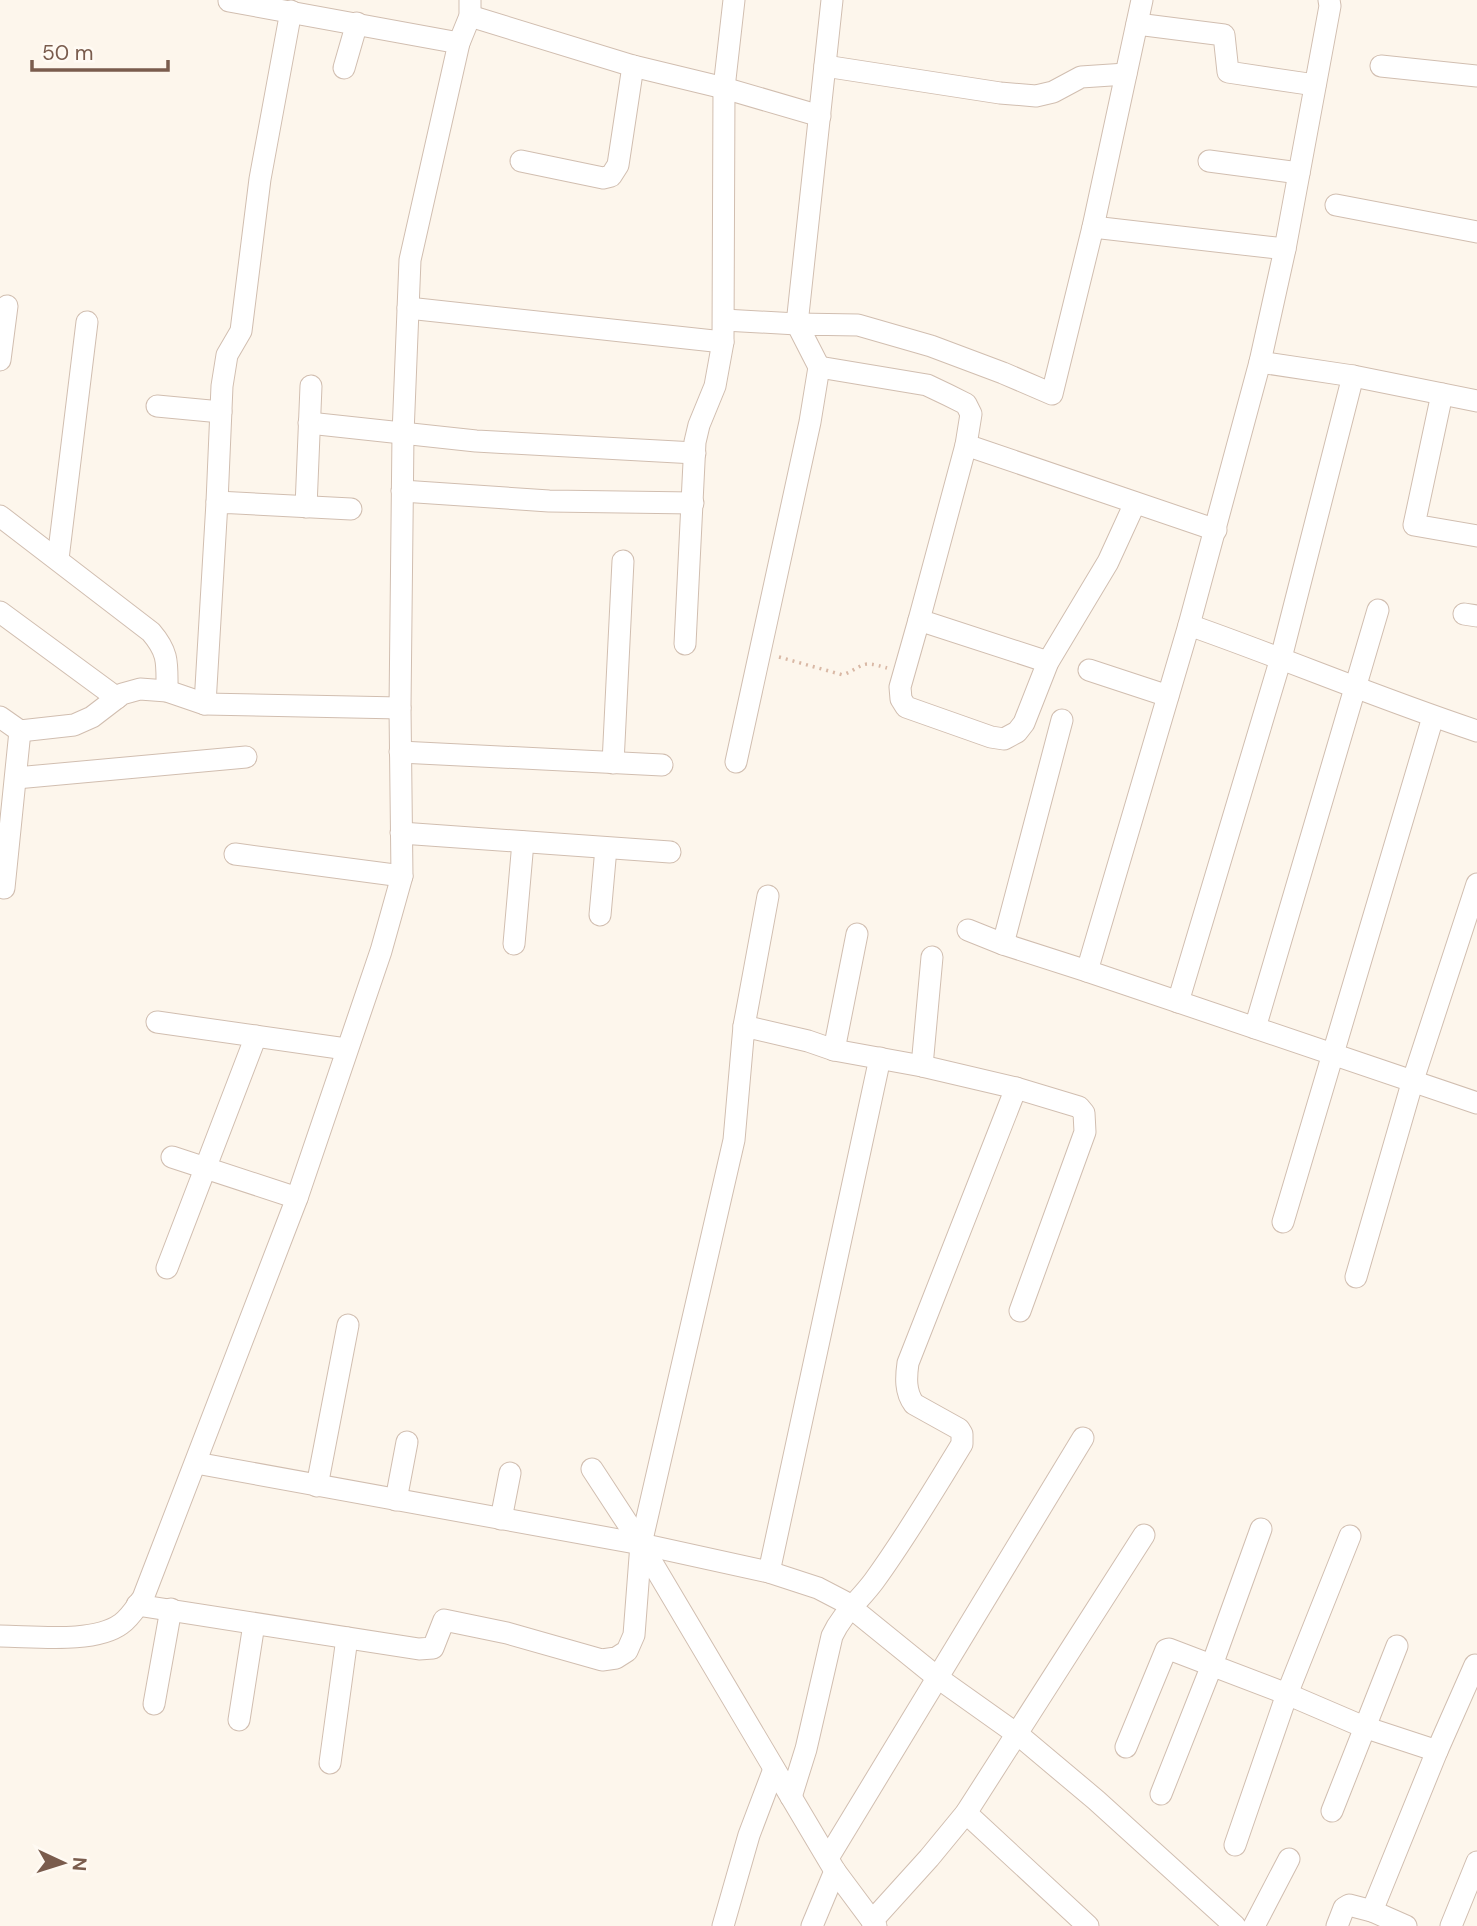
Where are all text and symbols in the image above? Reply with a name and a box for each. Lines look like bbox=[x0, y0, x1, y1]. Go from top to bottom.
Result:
scale bar bbox=[32, 28, 168, 72]
text: 50 m bbox=[42, 39, 93, 67]
north arrow bbox=[28, 1828, 98, 1898]
text: N bbox=[67, 1856, 92, 1872]

